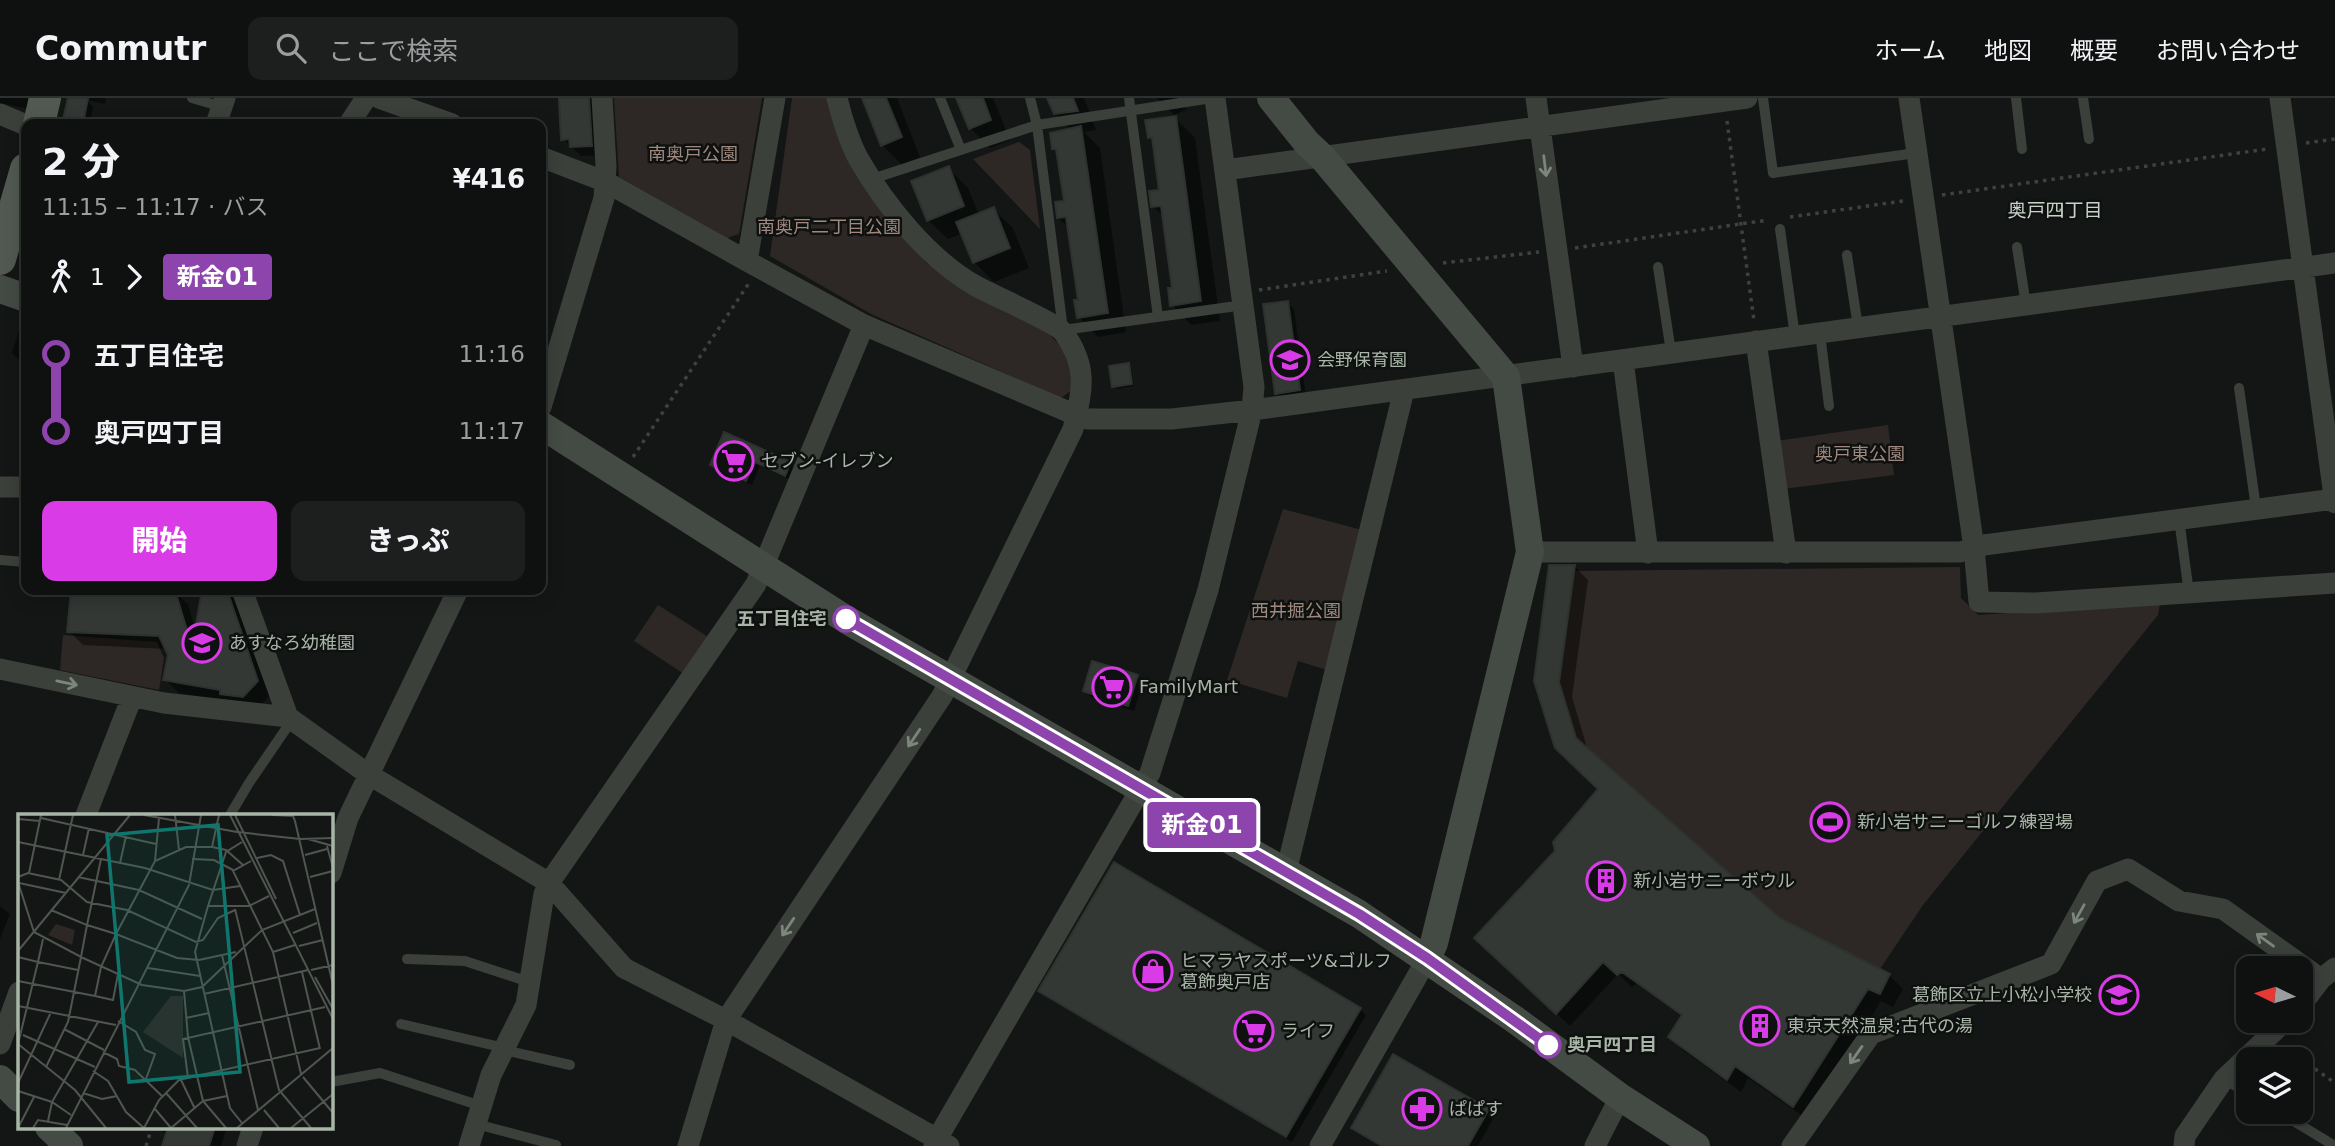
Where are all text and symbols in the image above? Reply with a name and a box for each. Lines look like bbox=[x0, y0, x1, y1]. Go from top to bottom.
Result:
search box bbox=[248, 17, 738, 80]
text: Commutr bbox=[35, 29, 206, 68]
icon: search bbox=[272, 29, 310, 67]
text: ここで検索 bbox=[328, 36, 458, 66]
text: ホーム bbox=[1875, 37, 1946, 65]
text: 地図 bbox=[1984, 37, 2032, 65]
text: 概要 bbox=[2070, 37, 2118, 65]
text: お問い合わせ bbox=[2156, 37, 2300, 65]
text: 2 分 bbox=[42, 140, 120, 184]
park label: 南奥戸公園 bbox=[648, 143, 738, 164]
one-way arrow bbox=[1539, 154, 1552, 177]
text: ¥416 bbox=[453, 164, 525, 194]
text: 11:15 – 11:17 · バス bbox=[42, 194, 269, 220]
district label: 奥戸四丁目 bbox=[2007, 199, 2103, 221]
park label: 南奥戸二丁目公園 bbox=[757, 216, 901, 237]
icon: walk bbox=[42, 258, 80, 296]
icon: forward bbox=[115, 258, 153, 296]
text: 新金01 bbox=[177, 263, 258, 291]
text: 1 bbox=[90, 264, 105, 290]
school or university icon: 会野保育園 bbox=[1269, 339, 1311, 381]
text: 五丁目住宅 bbox=[94, 341, 224, 371]
text: 11:16 bbox=[459, 341, 525, 367]
place label: 会野保育園 bbox=[1317, 349, 1407, 370]
text: 奥戸四丁目 bbox=[94, 418, 224, 448]
text: 11:17 bbox=[459, 418, 525, 444]
supermarket icon: セブン-イレブン bbox=[713, 440, 755, 482]
park label: 奥戸東公園 bbox=[1815, 443, 1905, 464]
place label: セブン-イレブン bbox=[761, 450, 894, 471]
button: 開始 bbox=[42, 501, 277, 581]
button: きっぷ bbox=[291, 501, 525, 581]
park label: 西井掘公園 bbox=[1251, 600, 1341, 621]
marker: 五丁目住宅 bbox=[833, 606, 859, 632]
place label: 五丁目住宅 bbox=[737, 608, 827, 629]
school or university icon: あすなろ幼稚園 bbox=[181, 622, 223, 664]
place label: あすなろ幼稚園 bbox=[229, 632, 355, 653]
supermarket icon: FamilyMart bbox=[1091, 666, 1133, 708]
place label: FamilyMart bbox=[1139, 676, 1238, 697]
one-way arrow bbox=[55, 677, 78, 691]
one-way arrow bbox=[907, 727, 921, 747]
sports icon: 新小岩サニーゴルフ練習場 bbox=[1809, 801, 1851, 843]
line badge: 新金01 bbox=[1153, 802, 1251, 848]
text: 新金01 bbox=[1161, 811, 1243, 839]
place label: 新小岩サニーゴルフ練習場 bbox=[1857, 811, 2073, 832]
inset map bbox=[18, 814, 332, 1128]
building icon: 新小岩サニーボウル bbox=[1585, 860, 1627, 902]
place label: 新小岩サニーボウル bbox=[1633, 870, 1795, 891]
one-way arrow bbox=[2072, 903, 2085, 924]
one-way arrow bbox=[781, 917, 795, 936]
one-way arrow bbox=[2256, 932, 2275, 947]
shop icon: ヒマラヤスポーツ&ゴルフ 葛飾奥戸店 bbox=[1132, 950, 1174, 992]
place label: ヒマラヤスポーツ&ゴルフ 葛飾奥戸店 bbox=[1180, 950, 1392, 992]
north arrow bbox=[2236, 956, 2314, 1032]
map controls bbox=[2236, 956, 2313, 1124]
school or university icon: 葛飾区立上小松小学校 bbox=[2098, 974, 2140, 1016]
place label: 葛飾区立上小松小学校 bbox=[1912, 984, 2092, 1005]
building icon: 東京天然温泉;古代の湯 bbox=[1739, 1005, 1781, 1047]
supermarket icon: ライフ bbox=[1233, 1010, 1275, 1052]
place label: 東京天然温泉;古代の湯 bbox=[1787, 1015, 1973, 1036]
place label: ライフ bbox=[1281, 1020, 1335, 1041]
marker: 奥戸四丁目 bbox=[1535, 1032, 1561, 1058]
place label: 奥戸四丁目 bbox=[1567, 1034, 1657, 1055]
one-way arrow bbox=[1849, 1045, 1863, 1064]
button: layers bbox=[2236, 1047, 2313, 1124]
pharmacy icon: ぱぱす bbox=[1401, 1088, 1443, 1130]
place label: ぱぱす bbox=[1449, 1098, 1503, 1119]

